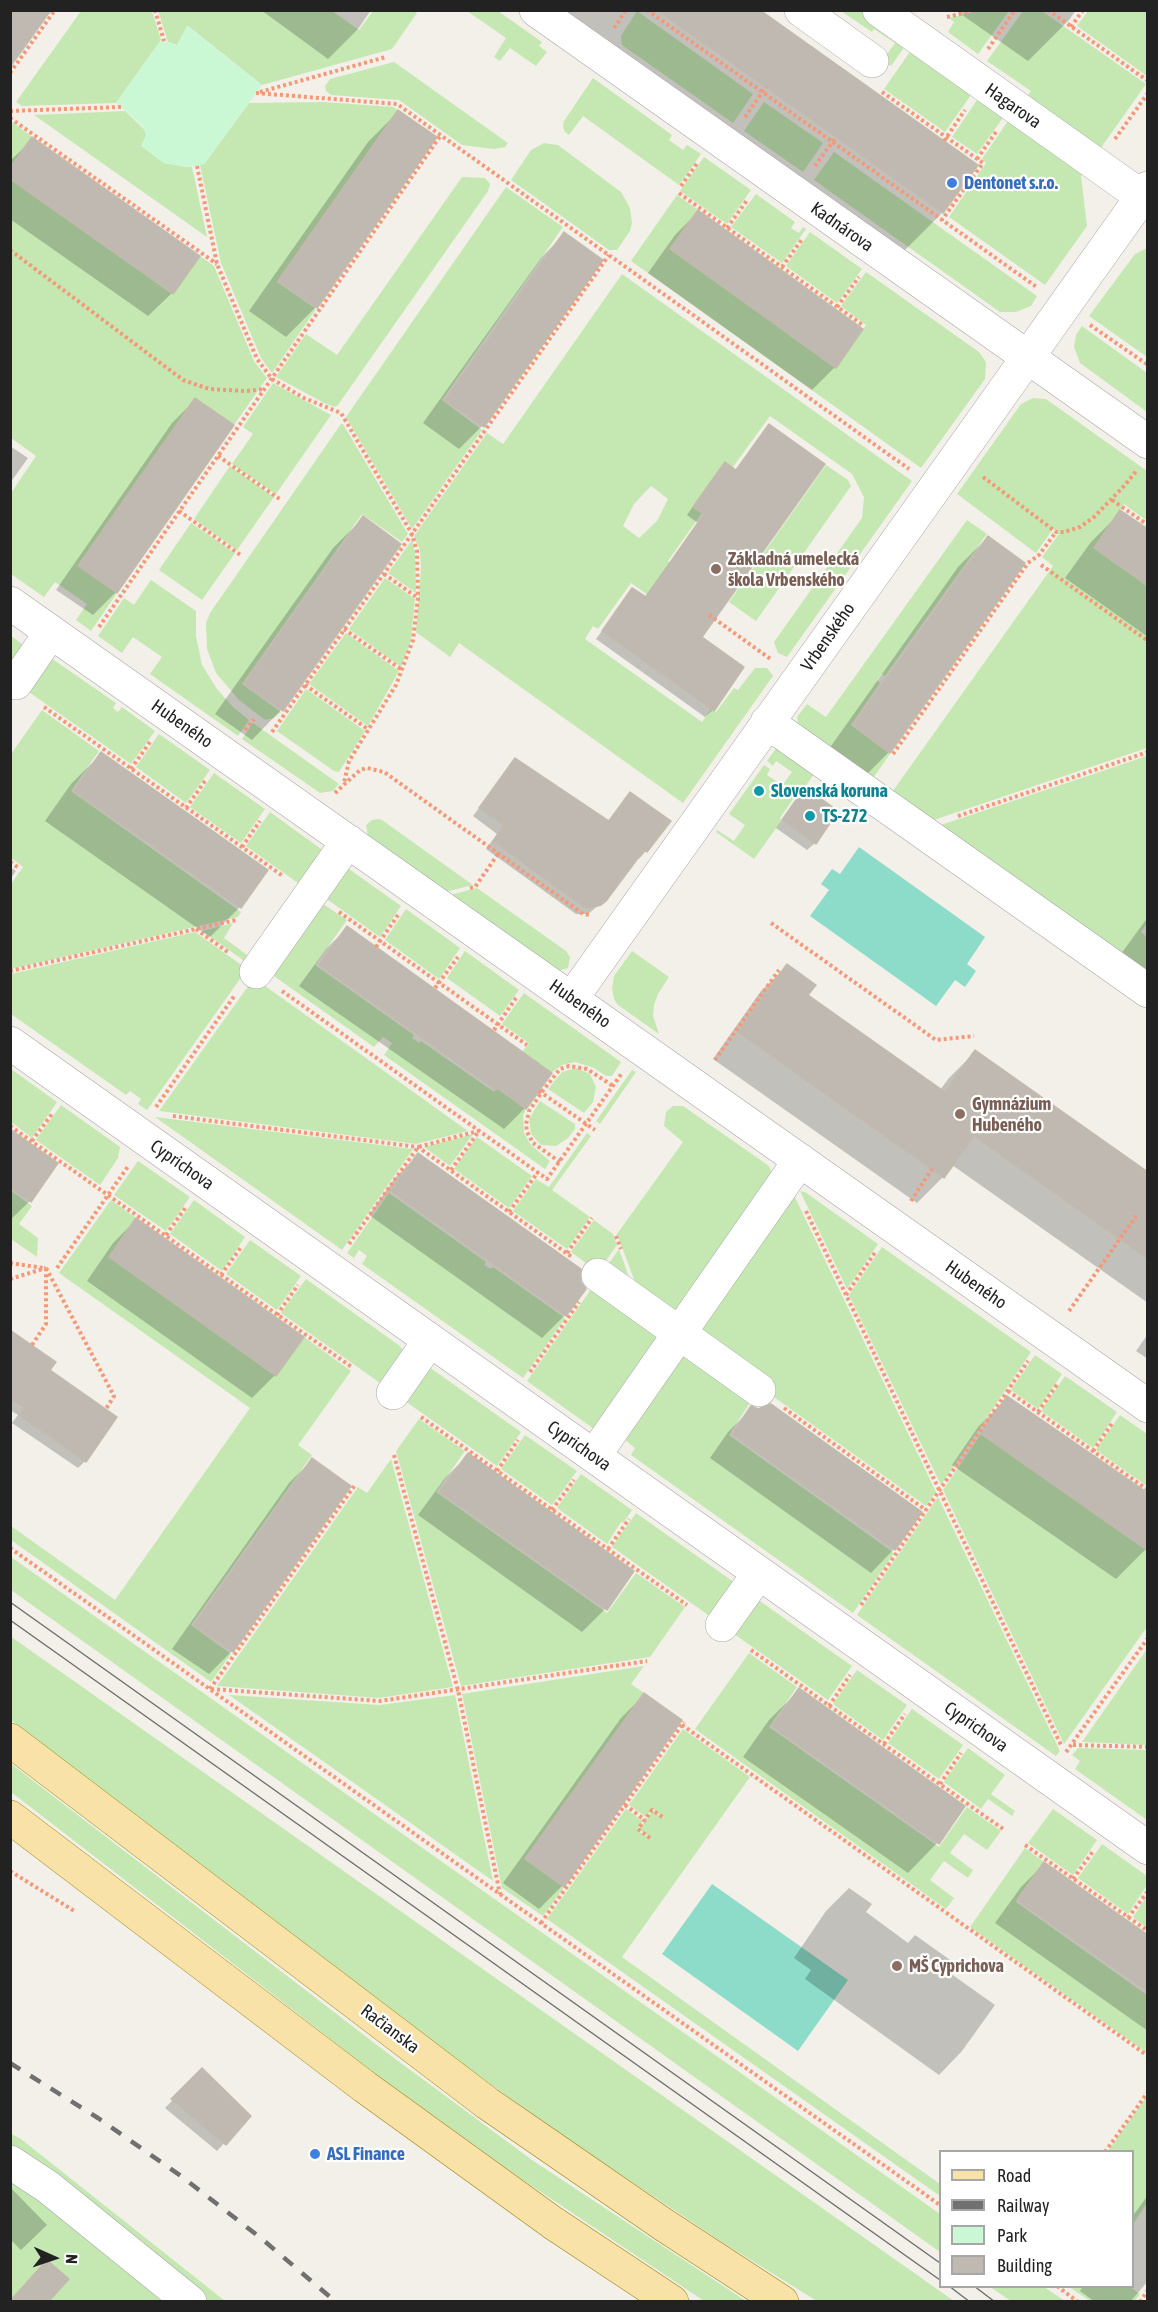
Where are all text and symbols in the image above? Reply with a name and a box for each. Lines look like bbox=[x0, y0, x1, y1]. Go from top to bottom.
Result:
street label: Hagarova bbox=[981, 79, 1045, 133]
place label: Dentonet s.r.o. bbox=[964, 172, 1058, 194]
marker: Dentonet s.r.o. bbox=[945, 176, 959, 190]
street label: Kadnárova bbox=[806, 198, 878, 256]
place label: Základná umelecká škola Vrbenského bbox=[728, 548, 859, 590]
marker: Základná umelecká škola Vrbenského bbox=[709, 562, 723, 576]
street label: Vrbenského bbox=[797, 599, 859, 675]
street label: Hubeného bbox=[147, 695, 217, 753]
place label: Slovenská koruna bbox=[771, 780, 888, 802]
marker: Slovenská koruna bbox=[752, 784, 766, 798]
place label: TS-272 bbox=[822, 805, 867, 827]
marker: TS-272 bbox=[803, 809, 817, 823]
street label: Hubeného bbox=[545, 975, 615, 1033]
place label: Gymnázium Hubeného bbox=[972, 1093, 1051, 1136]
marker: Gymnázium Hubeného bbox=[953, 1107, 967, 1121]
street label: Cyprichova bbox=[146, 1135, 218, 1195]
street label: Hubeného bbox=[941, 1256, 1011, 1314]
street label: Cyprichova bbox=[543, 1416, 615, 1476]
street label: Cyprichova bbox=[940, 1697, 1012, 1757]
place label: MŠ Cyprichova bbox=[909, 1955, 1004, 1977]
marker: MŠ Cyprichova bbox=[890, 1959, 904, 1973]
street label: Račianska bbox=[356, 2000, 424, 2058]
place label: ASL Finance bbox=[327, 2143, 405, 2165]
marker: ASL Finance bbox=[308, 2147, 322, 2161]
legend bbox=[939, 2150, 1134, 2288]
text: Road bbox=[997, 2165, 1031, 2186]
text: Railway bbox=[997, 2195, 1049, 2216]
text: Park bbox=[997, 2225, 1027, 2246]
north arrow bbox=[24, 2228, 84, 2288]
text: N bbox=[63, 2254, 81, 2264]
text: Building bbox=[997, 2255, 1052, 2276]

